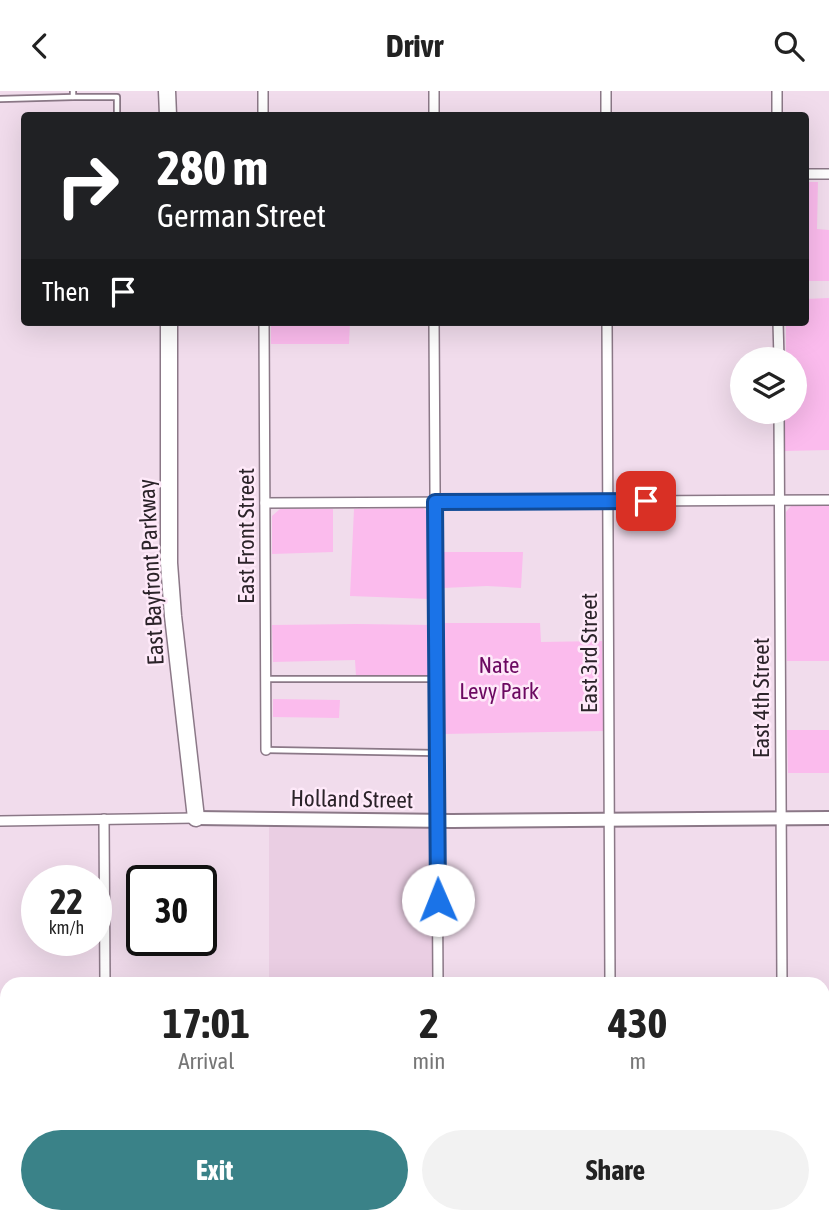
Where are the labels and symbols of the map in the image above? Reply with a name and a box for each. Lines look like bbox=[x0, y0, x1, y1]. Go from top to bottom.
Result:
street label: East Front Street bbox=[233, 468, 259, 604]
pin bbox=[616, 471, 676, 531]
street label: East Bayfront Parkway bbox=[133, 478, 169, 666]
street label: East 3rd Street bbox=[576, 593, 602, 713]
street label: East 4th Street bbox=[748, 638, 774, 758]
park label: Nate Levy Park bbox=[459, 652, 539, 704]
street label: Holland Street bbox=[290, 785, 414, 813]
position arrow bbox=[401, 863, 475, 937]
speed limit sign: 30 bbox=[126, 865, 217, 956]

